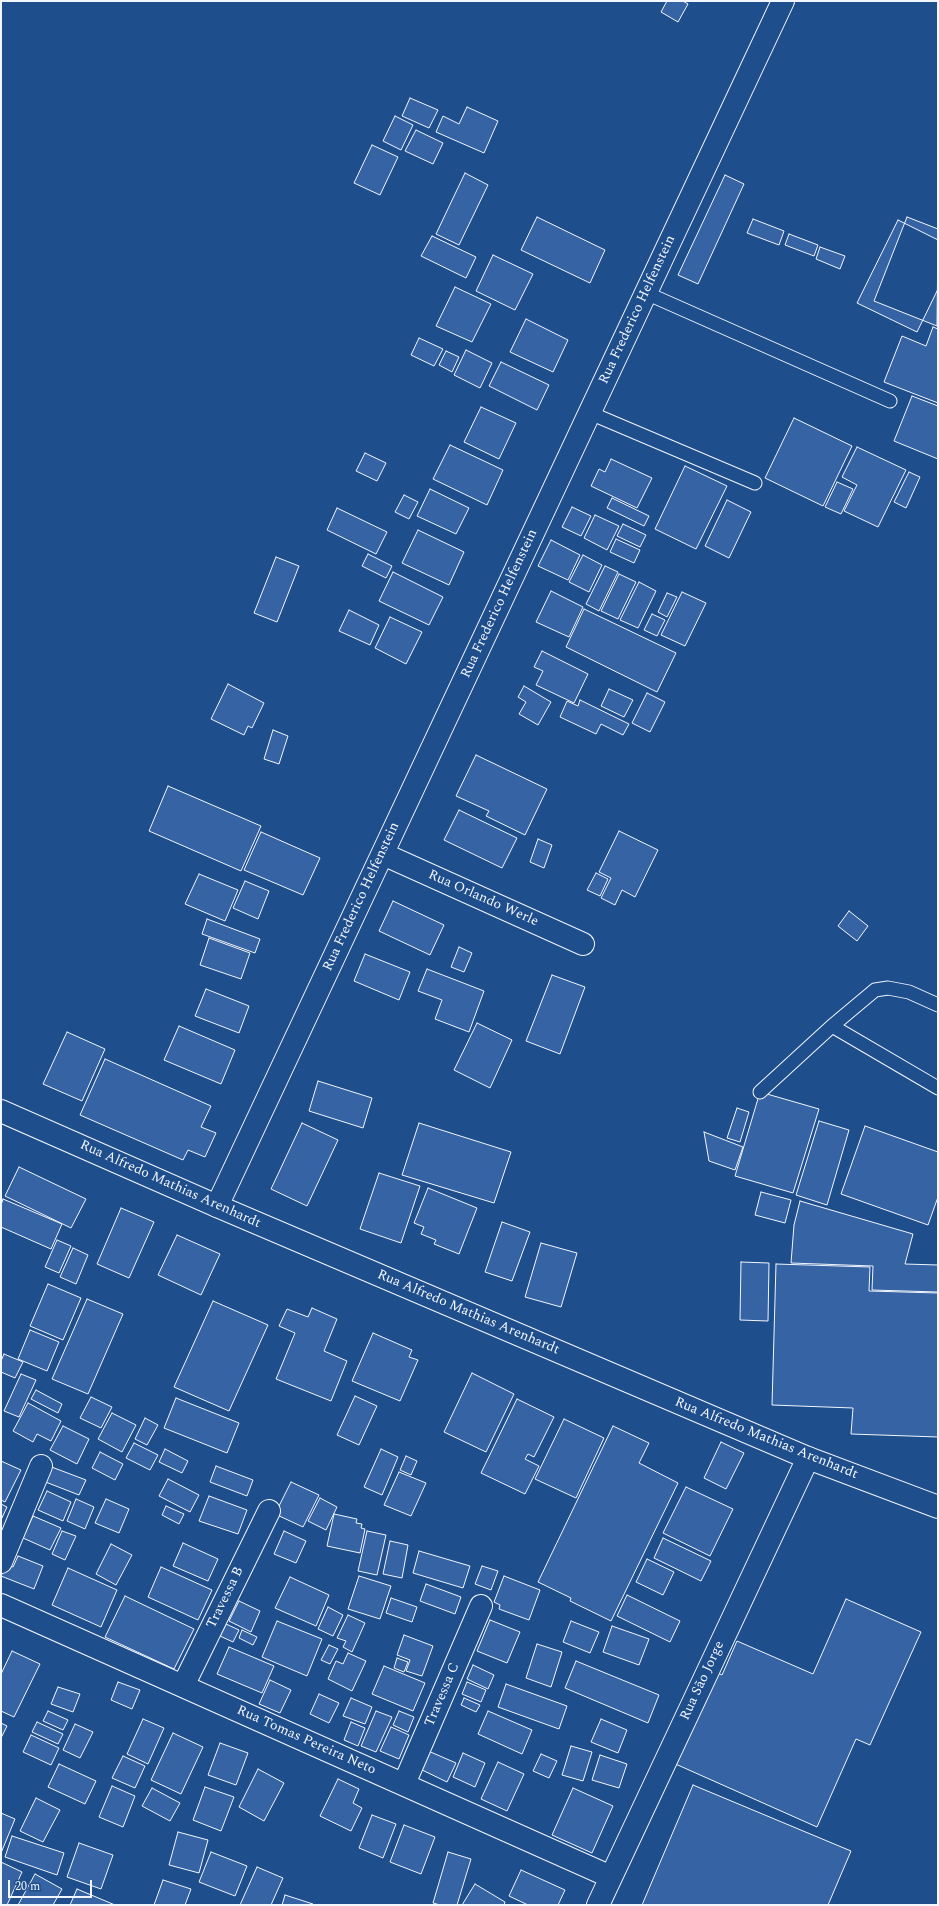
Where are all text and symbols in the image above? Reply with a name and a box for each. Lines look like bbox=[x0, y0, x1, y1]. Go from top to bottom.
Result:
street label: Rua Frederico Helfenstein bbox=[596, 233, 680, 387]
street label: Rua Frederico Helfenstein bbox=[458, 527, 542, 681]
street label: Rua Frederico Helfenstein bbox=[320, 820, 404, 974]
street label: Rua Orlando Werle bbox=[425, 867, 541, 931]
street label: Rua Alfredo Mathias Arenhardt bbox=[77, 1137, 263, 1233]
street label: Rua Alfredo Mathias Arenhardt bbox=[374, 1267, 562, 1359]
street label: Rua Alfredo Mathias Arenhardt bbox=[672, 1394, 860, 1484]
street label: Travessa B bbox=[204, 1564, 248, 1632]
street label: Rua São Jorge bbox=[677, 1639, 729, 1723]
street label: Travessa C bbox=[422, 1661, 464, 1729]
street label: Rua Tomas Pereira Neto bbox=[234, 1703, 378, 1779]
scale bar bbox=[10, 1872, 94, 1898]
text: 20 m bbox=[15, 1877, 40, 1896]

